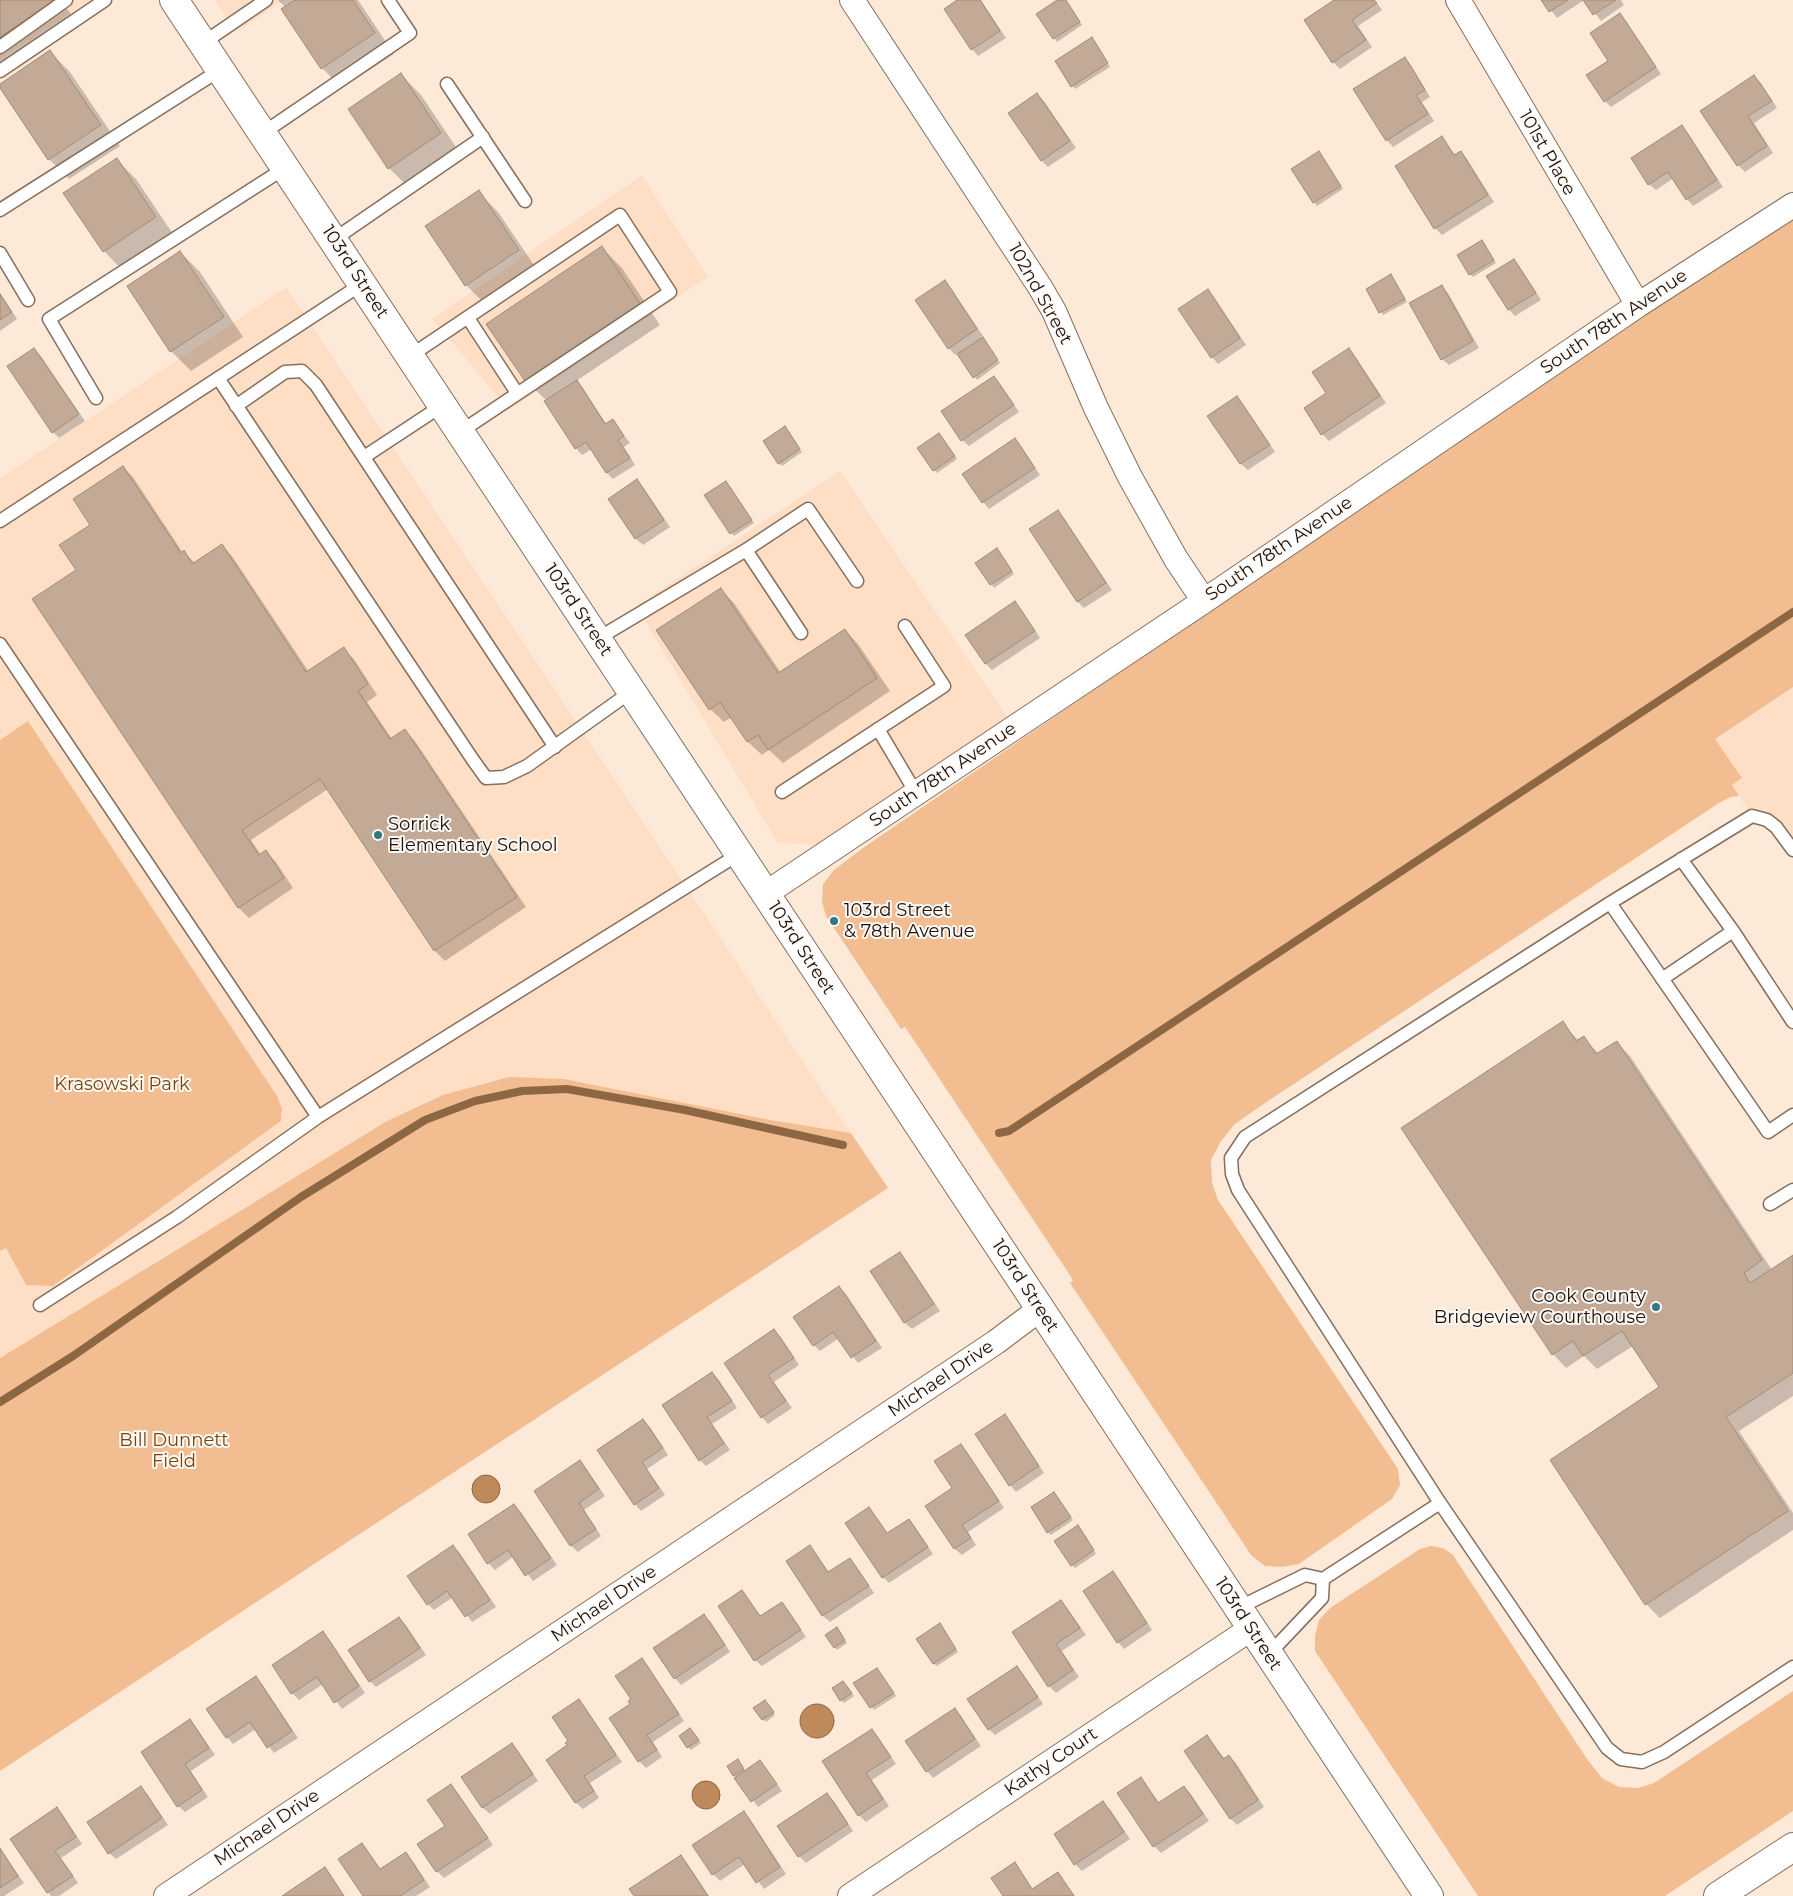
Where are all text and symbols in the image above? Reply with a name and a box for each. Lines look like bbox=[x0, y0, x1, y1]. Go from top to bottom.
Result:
street label: 101st Place bbox=[1514, 106, 1580, 200]
street label: 103rd Street bbox=[317, 221, 393, 323]
street label: 102nd Street bbox=[1003, 240, 1077, 348]
street label: South 78th Avenue bbox=[1536, 265, 1692, 379]
street label: South 78th Avenue bbox=[1201, 492, 1357, 606]
street label: 103rd Street bbox=[539, 560, 617, 660]
street label: South 78th Avenue bbox=[865, 718, 1021, 832]
place label: Sorrick Elementary School bbox=[388, 814, 558, 856]
marker: Sorrick Elementary School bbox=[372, 829, 384, 841]
street label: 103rd Street bbox=[763, 897, 839, 999]
place label: 103rd Street & 78th Avenue bbox=[844, 900, 975, 942]
marker: 103rd Street & 78th Avenue bbox=[828, 915, 840, 927]
park label: Krasowski Park bbox=[54, 1074, 190, 1096]
street label: 103rd Street bbox=[987, 1235, 1063, 1337]
place label: Cook County Bridgeview Courthouse bbox=[1434, 1286, 1646, 1328]
marker: Cook County Bridgeview Courthouse bbox=[1650, 1301, 1662, 1313]
street label: Michael Drive bbox=[884, 1336, 998, 1422]
park label: Bill Dunnett Field bbox=[119, 1430, 229, 1472]
street label: Michael Drive bbox=[547, 1561, 661, 1647]
street label: 103rd Street bbox=[1210, 1573, 1286, 1675]
street label: Kathy Court bbox=[1000, 1723, 1102, 1801]
street label: Michael Drive bbox=[210, 1785, 324, 1871]

